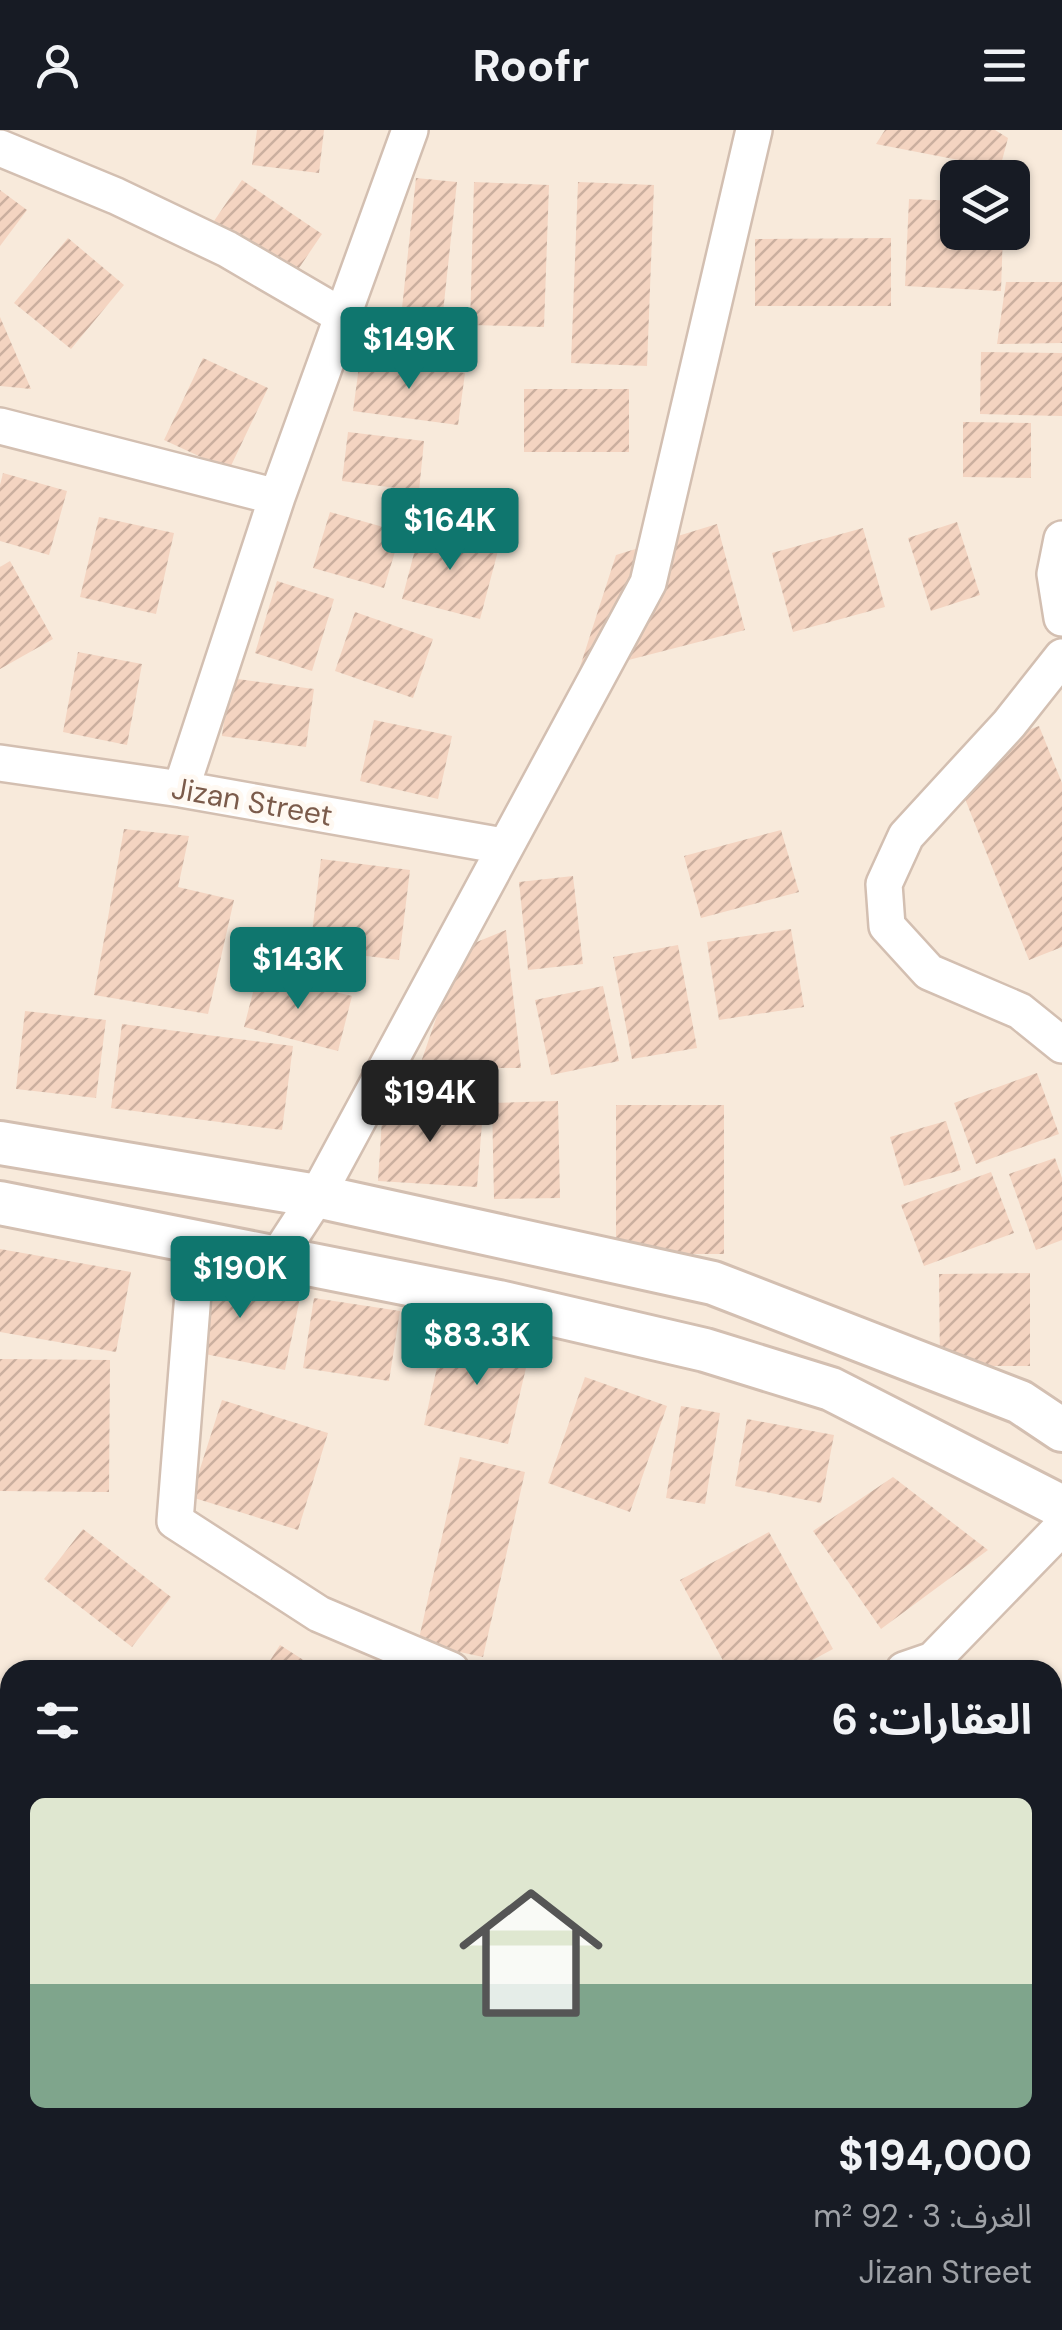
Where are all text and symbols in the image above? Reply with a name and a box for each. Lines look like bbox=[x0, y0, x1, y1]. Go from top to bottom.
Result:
text: Roofr bbox=[472, 36, 590, 95]
icon: person bbox=[30, 38, 85, 93]
icon: menu bbox=[977, 38, 1032, 93]
map controls bbox=[940, 160, 1030, 250]
button: layers bbox=[940, 160, 1030, 250]
pin: $149K bbox=[339, 307, 479, 392]
text: $149K bbox=[363, 318, 456, 360]
pin: $164K bbox=[380, 488, 520, 573]
text: $164K bbox=[404, 499, 496, 541]
street label: Jizan Street bbox=[169, 768, 335, 835]
pin: $143K bbox=[228, 927, 368, 1012]
text: $143K bbox=[252, 938, 344, 980]
pin: $194K bbox=[360, 1060, 500, 1145]
text: $194K bbox=[384, 1071, 477, 1113]
pin: $190K bbox=[170, 1236, 310, 1321]
text: $190K bbox=[193, 1247, 287, 1289]
pin: $83.3K bbox=[396, 1303, 558, 1388]
text: $83.3K bbox=[423, 1314, 531, 1356]
text: العقارات: 6 bbox=[832, 1692, 1032, 1747]
icon: filters bbox=[30, 1693, 85, 1748]
icon: home bbox=[441, 1863, 621, 2043]
text: $194,000 bbox=[838, 2128, 1032, 2183]
text: الغرف: 3 · 92 m² bbox=[813, 2195, 1032, 2237]
text: Jizan Street bbox=[859, 2251, 1032, 2293]

